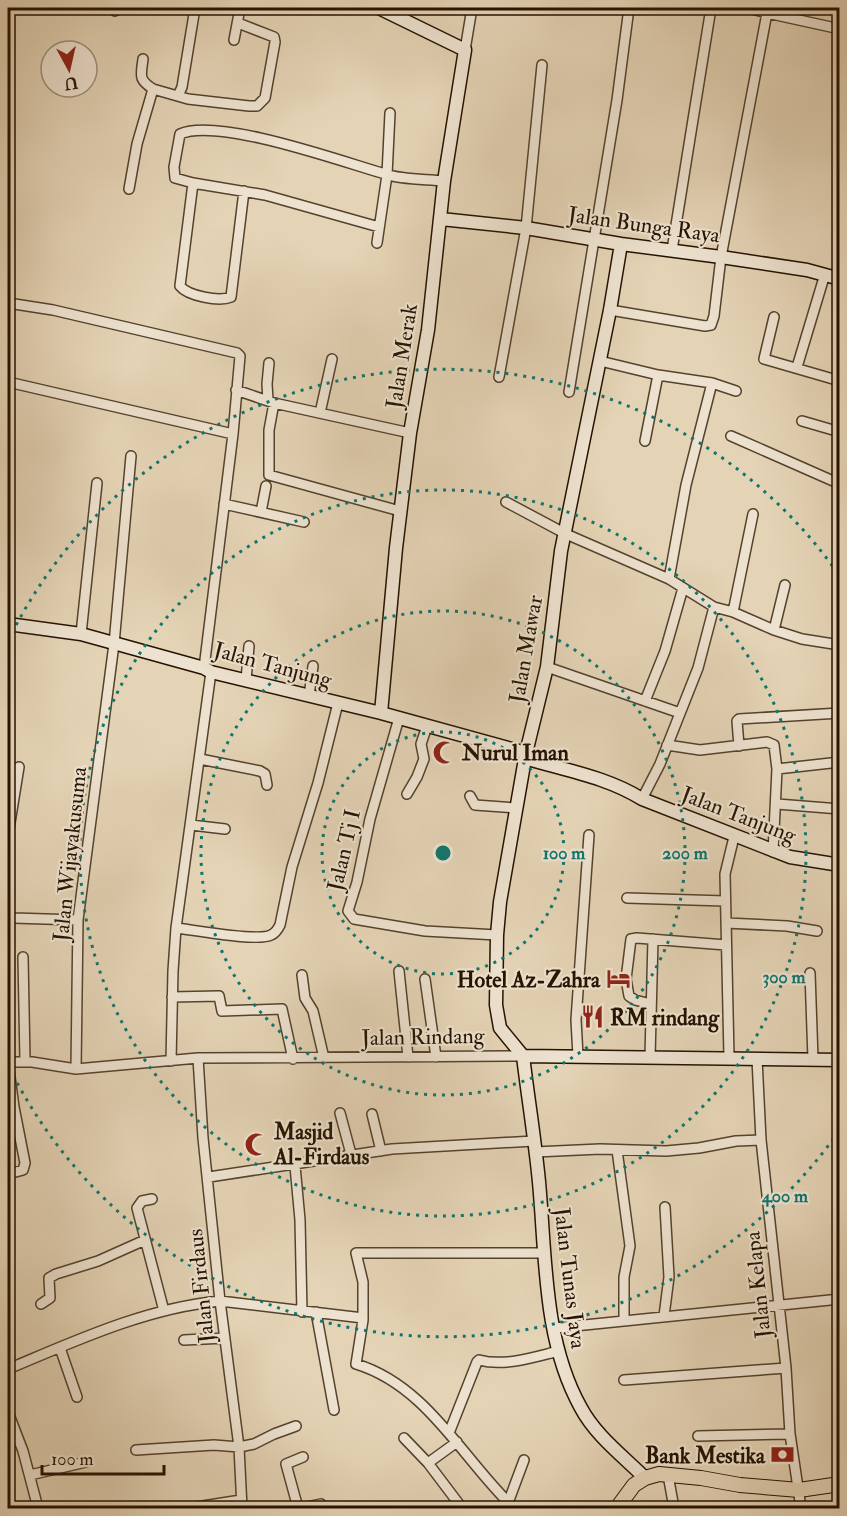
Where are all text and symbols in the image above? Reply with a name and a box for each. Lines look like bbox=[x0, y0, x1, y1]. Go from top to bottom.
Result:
north arrow bbox=[39, 39, 99, 99]
text: U bbox=[62, 72, 79, 94]
street label: Jalan Bunga Raya bbox=[565, 200, 723, 250]
street label: Jalan Merak bbox=[380, 301, 424, 412]
street label: Jalan Mawar bbox=[503, 592, 549, 706]
street label: Jalan Tanjung bbox=[210, 636, 336, 694]
mosque icon: Nurul Iman bbox=[431, 739, 457, 765]
place label: Nurul Iman bbox=[461, 739, 569, 767]
street label: Jalan Wijayakusuma bbox=[47, 764, 93, 944]
street label: Jalan Tanjung bbox=[676, 780, 801, 850]
street label: Jalan Tj I bbox=[321, 807, 367, 895]
text: 100 m bbox=[543, 842, 586, 865]
text: 200 m bbox=[662, 842, 709, 865]
centre of rings bbox=[433, 843, 453, 863]
place label: Hotel Az-Zahra bbox=[457, 966, 601, 994]
hotel icon: Hotel Az-Zahra bbox=[605, 966, 631, 992]
text: 300 m bbox=[762, 966, 807, 989]
restaurant icon: RM rindang bbox=[579, 1004, 605, 1030]
place label: RM rindang bbox=[610, 1004, 720, 1033]
street label: Jalan Rindang bbox=[360, 1022, 486, 1052]
place label: Masjid Al-Firdaus bbox=[273, 1118, 370, 1171]
mosque icon: Masjid Al-Firdaus bbox=[243, 1131, 269, 1157]
text: 400 m bbox=[761, 1185, 809, 1208]
street label: Jalan Tunas Jaya bbox=[547, 1205, 593, 1351]
street label: Jalan Firdaus bbox=[181, 1228, 221, 1345]
street label: Jalan Kelapa bbox=[738, 1229, 779, 1341]
scale bar bbox=[42, 1438, 164, 1476]
place label: Bank Mestika bbox=[645, 1442, 766, 1470]
bank icon: Bank Mestika bbox=[770, 1442, 796, 1468]
text: 100 m bbox=[51, 1448, 94, 1471]

